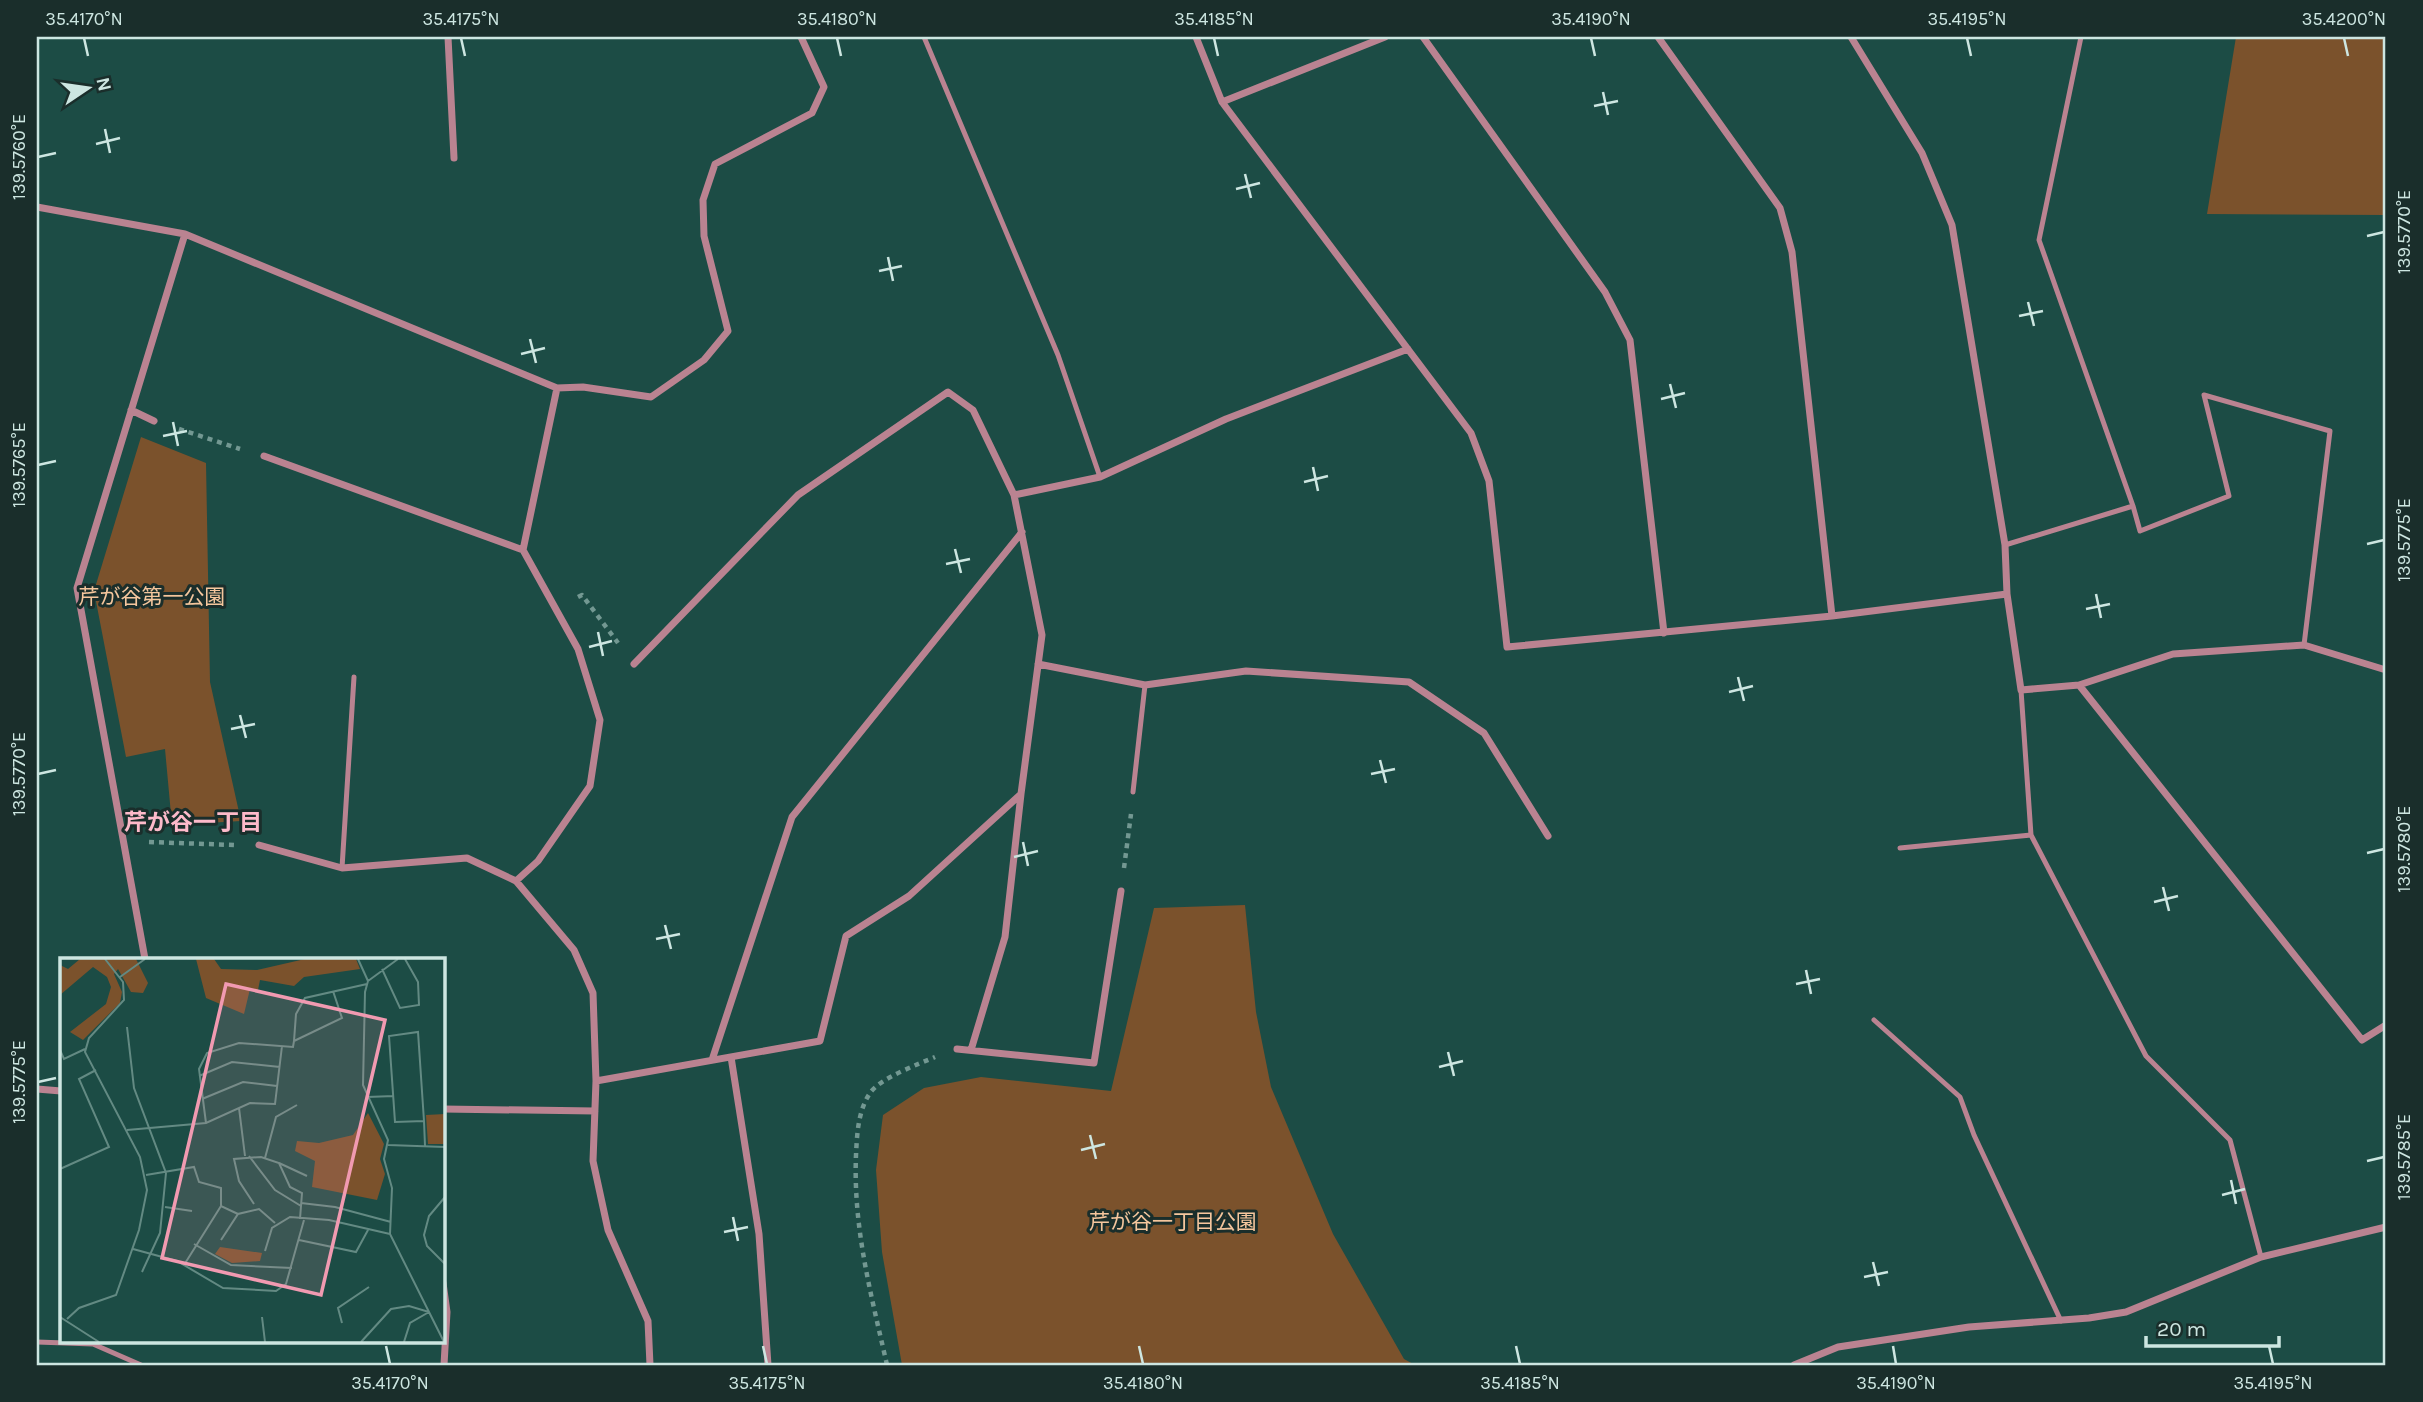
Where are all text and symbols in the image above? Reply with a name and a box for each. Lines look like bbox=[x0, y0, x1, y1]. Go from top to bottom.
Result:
text: 35.4170°N bbox=[45, 8, 123, 30]
text: 35.4175°N bbox=[422, 8, 500, 30]
text: 35.4180°N bbox=[797, 8, 877, 30]
text: 35.4185°N bbox=[1174, 8, 1254, 30]
text: 35.4190°N bbox=[1551, 8, 1631, 30]
text: 35.4195°N bbox=[1927, 8, 2007, 30]
text: 35.4200°N bbox=[2302, 8, 2386, 30]
north arrow bbox=[52, 52, 122, 122]
text: N bbox=[91, 75, 116, 94]
text: 139.5760°E bbox=[8, 114, 30, 200]
text: 139.5770°E bbox=[2393, 190, 2415, 274]
text: 139.5765°E bbox=[8, 422, 30, 508]
text: 139.5775°E bbox=[2393, 498, 2415, 582]
park label: 芹が谷第一公園 bbox=[79, 585, 226, 609]
text: 139.5770°E bbox=[8, 732, 30, 816]
text: 139.5780°E bbox=[2393, 806, 2415, 892]
district label: 芹が谷一丁目 bbox=[124, 809, 262, 836]
inset map bbox=[60, 958, 444, 1342]
text: 139.5775°E bbox=[8, 1040, 30, 1124]
text: 139.5785°E bbox=[2393, 1114, 2415, 1200]
park label: 芹が谷一丁目公園 bbox=[1089, 1210, 1257, 1234]
scale bar bbox=[2146, 1304, 2280, 1348]
text: 20 m bbox=[2157, 1317, 2206, 1341]
text: 35.4170°N bbox=[351, 1372, 429, 1394]
text: 35.4175°N bbox=[728, 1372, 806, 1394]
text: 35.4180°N bbox=[1103, 1372, 1183, 1394]
text: 35.4185°N bbox=[1480, 1372, 1560, 1394]
text: 35.4190°N bbox=[1856, 1372, 1936, 1394]
text: 35.4195°N bbox=[2233, 1372, 2313, 1394]

